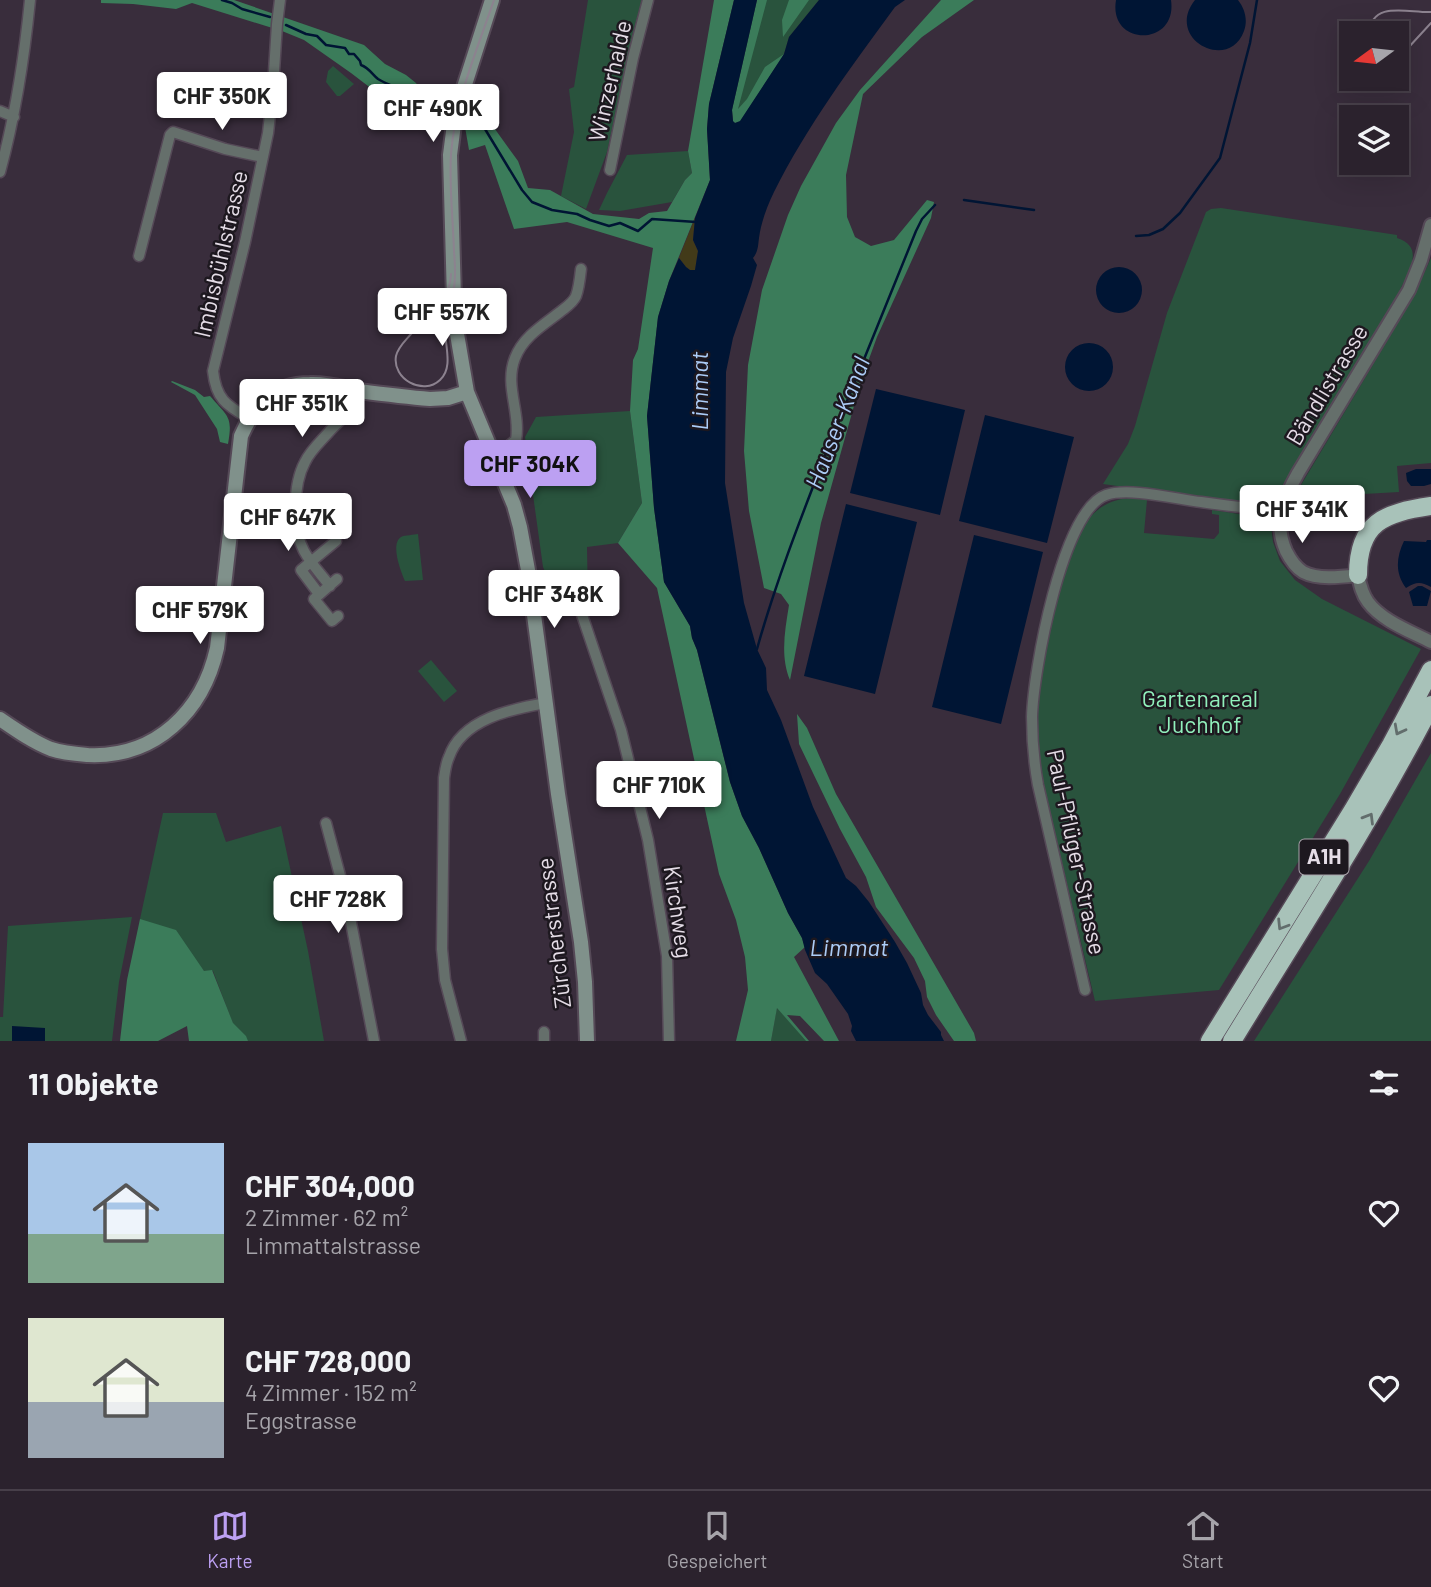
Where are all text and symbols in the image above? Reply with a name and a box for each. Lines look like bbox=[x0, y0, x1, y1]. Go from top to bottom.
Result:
street label: Winzerhalde bbox=[581, 17, 637, 144]
north arrow bbox=[1339, 21, 1409, 91]
map controls bbox=[1339, 21, 1409, 175]
pin: CHF 350K bbox=[150, 72, 294, 132]
text: CHF 350K bbox=[173, 81, 271, 109]
pin: CHF 490K bbox=[361, 85, 505, 144]
text: CHF 490K bbox=[383, 93, 483, 121]
button: layers bbox=[1339, 105, 1409, 175]
street label: Imbisbühlstrasse bbox=[187, 167, 253, 340]
pin: CHF 557K bbox=[370, 288, 514, 348]
text: CHF 557K bbox=[394, 297, 490, 325]
street label: Bändlistrasse bbox=[1279, 319, 1373, 450]
water label: Limmat bbox=[684, 351, 713, 430]
water label: Hauser-Kanal bbox=[798, 352, 875, 492]
pin: CHF 351K bbox=[230, 380, 374, 439]
text: CHF 351K bbox=[255, 388, 349, 416]
pin: CHF 304K bbox=[458, 440, 602, 500]
text: CHF 304K bbox=[480, 449, 580, 477]
pin: CHF 341K bbox=[1230, 486, 1374, 545]
pin: CHF 647K bbox=[216, 494, 360, 553]
text: CHF 341K bbox=[1256, 494, 1348, 522]
text: CHF 647K bbox=[240, 502, 336, 530]
pin: CHF 348K bbox=[482, 570, 626, 630]
text: CHF 348K bbox=[504, 579, 604, 607]
pin: CHF 579K bbox=[128, 586, 272, 646]
text: CHF 579K bbox=[152, 595, 248, 623]
park label: Gartenareal Juchhof bbox=[1142, 684, 1258, 738]
one-way arrow bbox=[1394, 723, 1407, 735]
street label: Paul-Pflüger-Strasse bbox=[1042, 747, 1112, 957]
pin: CHF 710K bbox=[587, 762, 731, 821]
text: CHF 710K bbox=[612, 770, 706, 798]
one-way arrow bbox=[1360, 812, 1373, 825]
road number: A1H bbox=[1300, 840, 1348, 874]
street label: Zürcherstrasse bbox=[530, 856, 576, 1010]
street label: Kirchweg bbox=[659, 864, 699, 960]
pin: CHF 728K bbox=[266, 876, 410, 935]
text: CHF 728K bbox=[289, 884, 387, 912]
one-way arrow bbox=[1277, 918, 1290, 931]
water label: Limmat bbox=[810, 932, 889, 961]
icon: filters bbox=[1365, 1064, 1403, 1102]
text: 11 Objekte bbox=[28, 1065, 159, 1101]
text: CHF 304,000 bbox=[245, 1167, 415, 1203]
icon: home bbox=[84, 1171, 168, 1255]
icon: heart bbox=[1365, 1194, 1403, 1232]
text: 2 Zimmer · 62 m² bbox=[245, 1203, 408, 1231]
text: Limmattalstrasse bbox=[245, 1231, 421, 1259]
text: CHF 728,000 bbox=[245, 1342, 411, 1378]
icon: home bbox=[84, 1346, 168, 1430]
icon: heart bbox=[1365, 1369, 1403, 1407]
text: 4 Zimmer · 152 m² bbox=[245, 1378, 417, 1406]
text: Eggstrasse bbox=[245, 1406, 357, 1434]
tab: Karte bbox=[207, 1507, 253, 1572]
tab: Gespeichert bbox=[667, 1507, 767, 1572]
tab: Start bbox=[1182, 1507, 1224, 1572]

